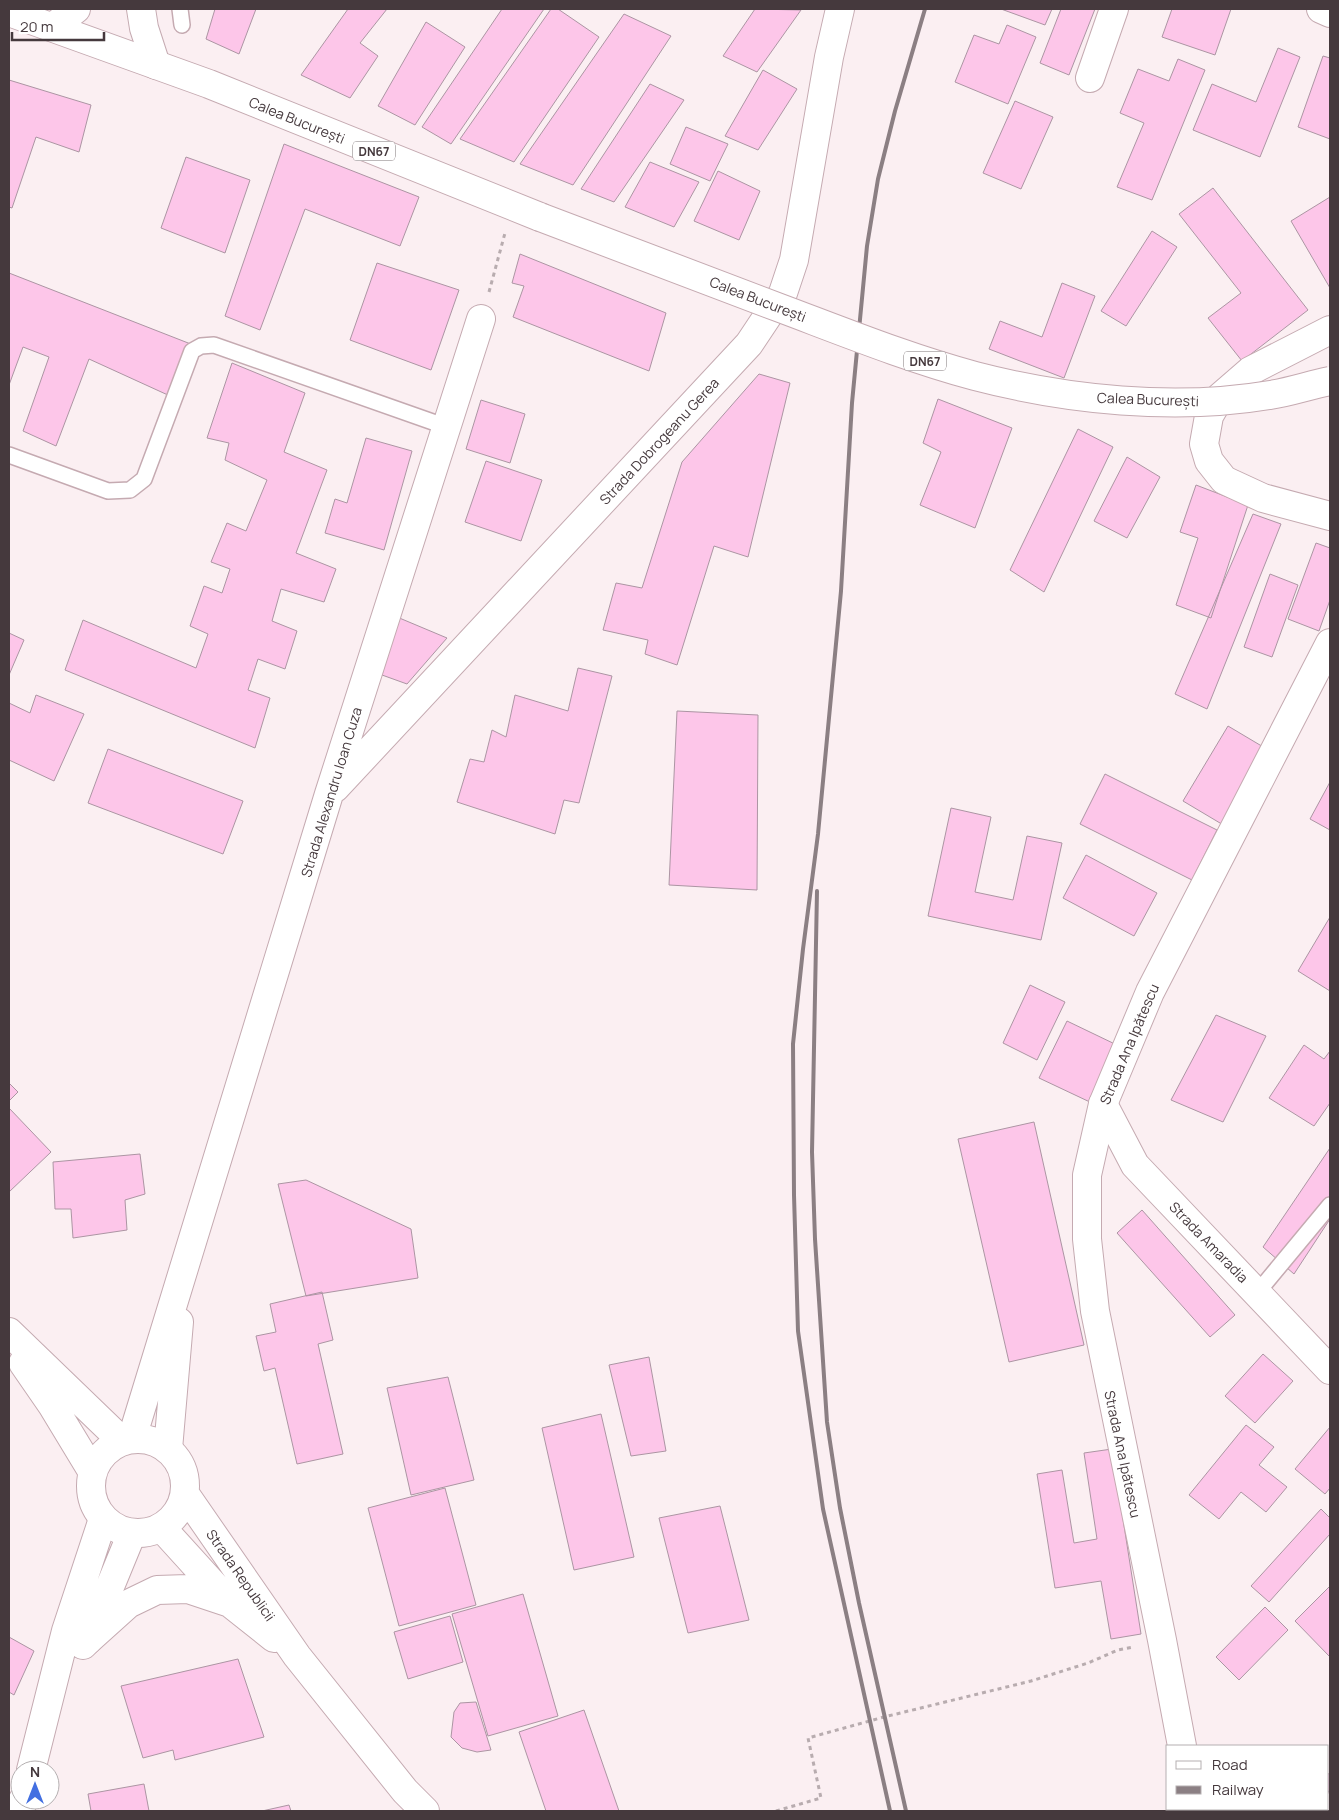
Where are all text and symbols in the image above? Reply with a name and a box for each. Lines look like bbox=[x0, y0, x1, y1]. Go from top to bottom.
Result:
scale bar bbox=[12, 10, 105, 42]
text: 20 m bbox=[20, 16, 53, 37]
street label: Calea București bbox=[246, 92, 348, 148]
road number: DN67 bbox=[353, 142, 395, 160]
street label: Calea București bbox=[707, 272, 809, 326]
road number: DN67 bbox=[904, 352, 946, 371]
street label: Strada Dobrogeanu Gerea bbox=[595, 373, 723, 509]
street label: Calea București bbox=[1097, 388, 1199, 410]
street label: Strada Alexandru Ioan Cuza bbox=[296, 705, 366, 879]
street label: Strada Ana Ipătescu bbox=[1095, 981, 1163, 1107]
street label: Strada Amaradia bbox=[1165, 1197, 1253, 1287]
street label: Strada Ana Ipătescu bbox=[1100, 1389, 1146, 1519]
street label: Strada Republicii bbox=[202, 1525, 280, 1625]
legend bbox=[1166, 1745, 1329, 1810]
text: Road bbox=[1212, 1754, 1248, 1775]
north arrow bbox=[10, 1760, 60, 1810]
text: N bbox=[30, 1762, 40, 1781]
text: Railway bbox=[1212, 1779, 1264, 1800]

